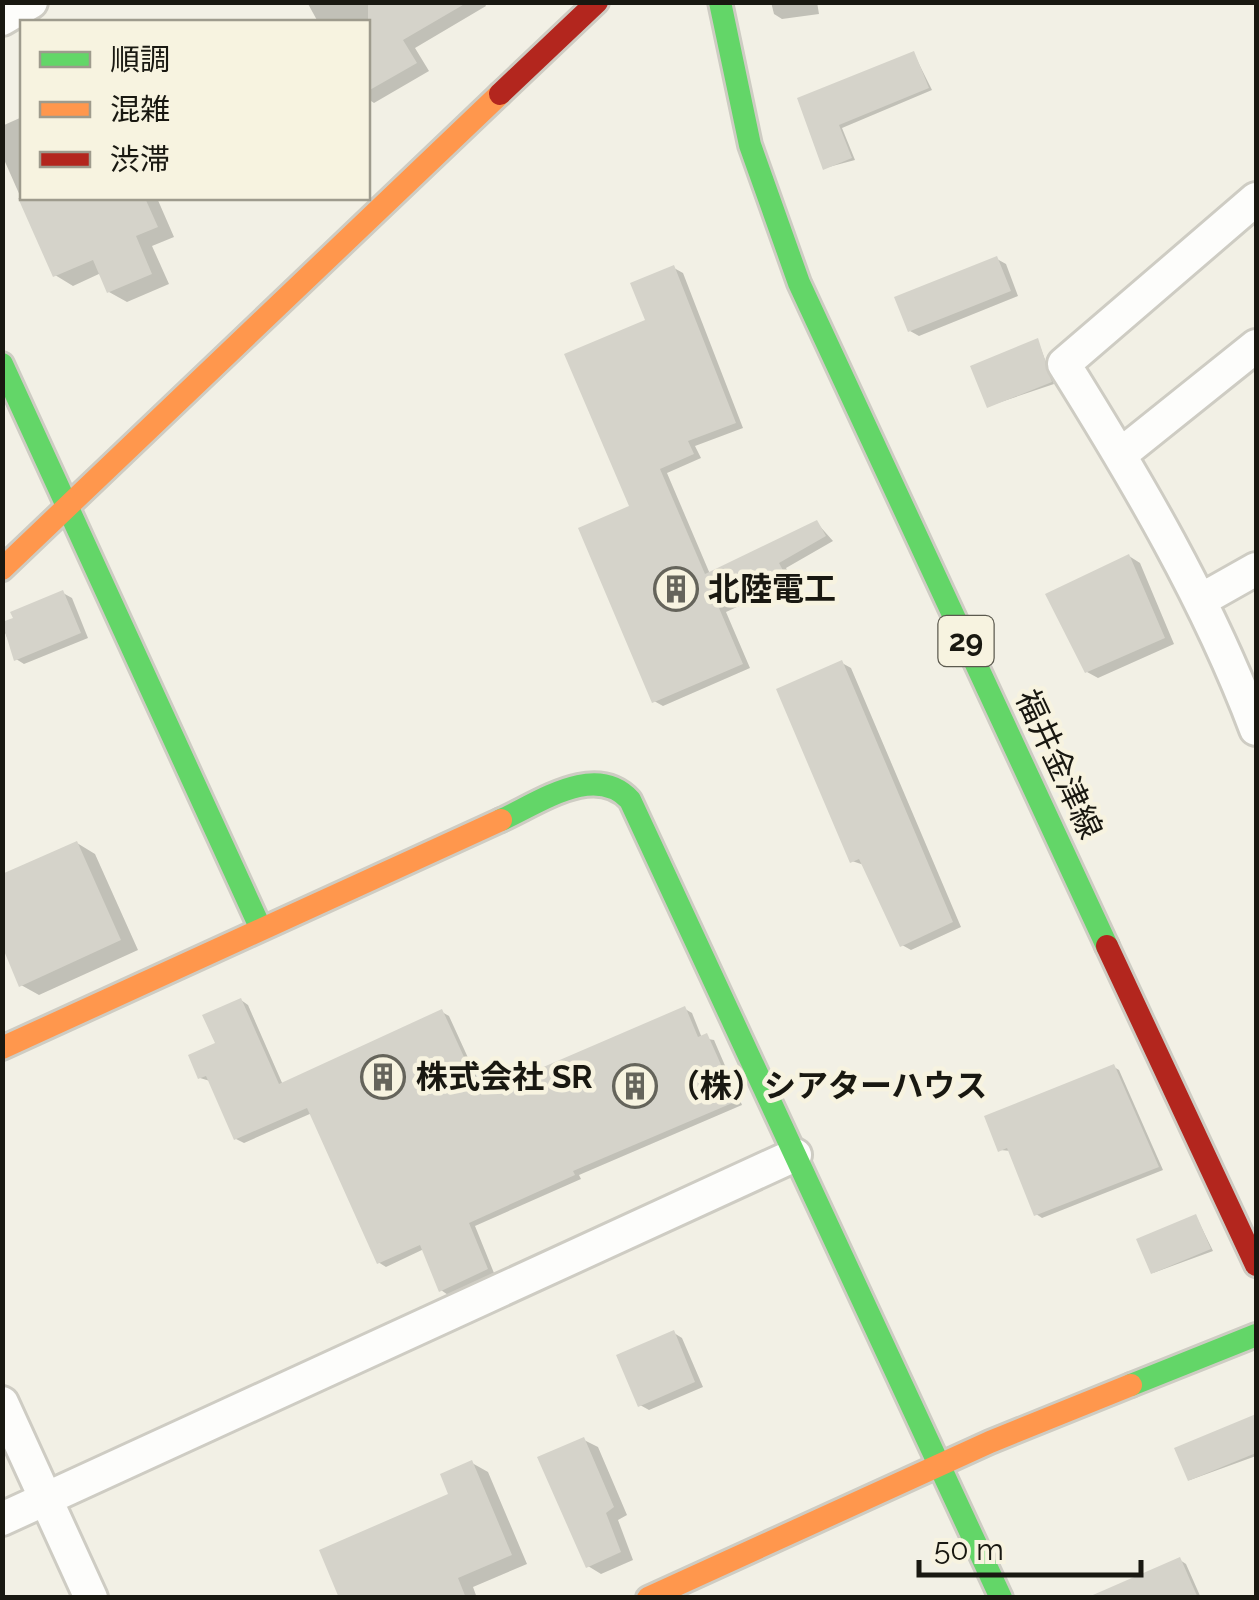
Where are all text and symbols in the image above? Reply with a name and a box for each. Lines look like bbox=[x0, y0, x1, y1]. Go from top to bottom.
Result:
legend bbox=[20, 20, 370, 200]
text: 順調 bbox=[110, 42, 170, 77]
text: 混雑 bbox=[110, 92, 170, 127]
text: 渋滞 bbox=[110, 142, 170, 177]
building icon: 北陸電工 bbox=[653, 566, 699, 612]
place label: 北陸電工 bbox=[708, 570, 836, 607]
road number: 29 bbox=[938, 616, 994, 666]
street label: 福井金津線 bbox=[1009, 683, 1110, 844]
building icon: 株式会社 SR bbox=[360, 1054, 406, 1100]
place label: 株式会社 SR bbox=[416, 1058, 593, 1095]
building icon: （株）シアターハウス bbox=[612, 1063, 658, 1109]
place label: （株）シアターハウス bbox=[668, 1067, 987, 1104]
scale bar bbox=[919, 1515, 1142, 1577]
text: 50 m bbox=[934, 1532, 1004, 1567]

